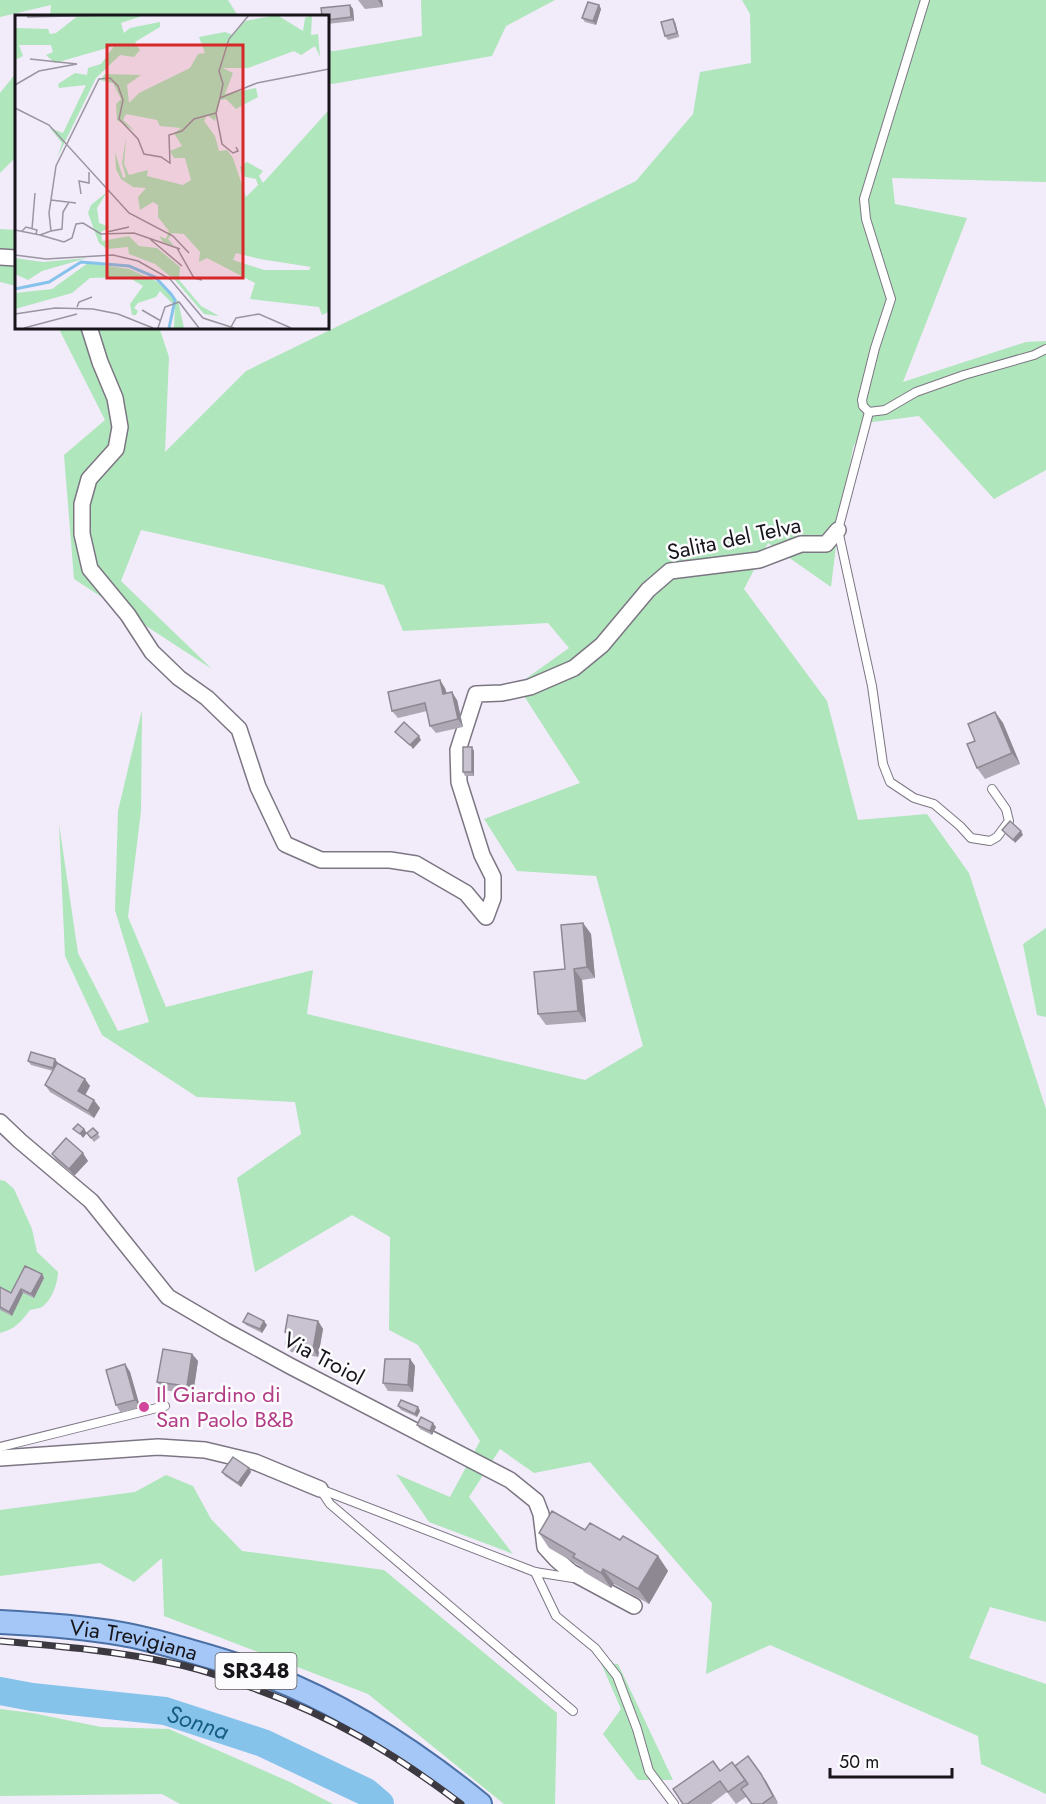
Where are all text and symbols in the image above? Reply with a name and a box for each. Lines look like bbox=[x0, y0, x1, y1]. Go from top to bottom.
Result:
inset map bbox=[15, 15, 328, 328]
street label: Salita del Telva bbox=[664, 508, 804, 568]
street label: Via Troiol bbox=[278, 1323, 370, 1393]
place label: Il Giardino di San Paolo B&B bbox=[156, 1378, 294, 1435]
marker: Il Giardino di San Paolo B&B bbox=[137, 1400, 151, 1414]
street label: Via Trevigiana bbox=[68, 1611, 202, 1668]
road number: SR348 bbox=[216, 1653, 296, 1689]
water label: Sonna bbox=[163, 1695, 233, 1748]
scale bar bbox=[830, 1741, 952, 1779]
text: 50 m bbox=[839, 1749, 879, 1775]

